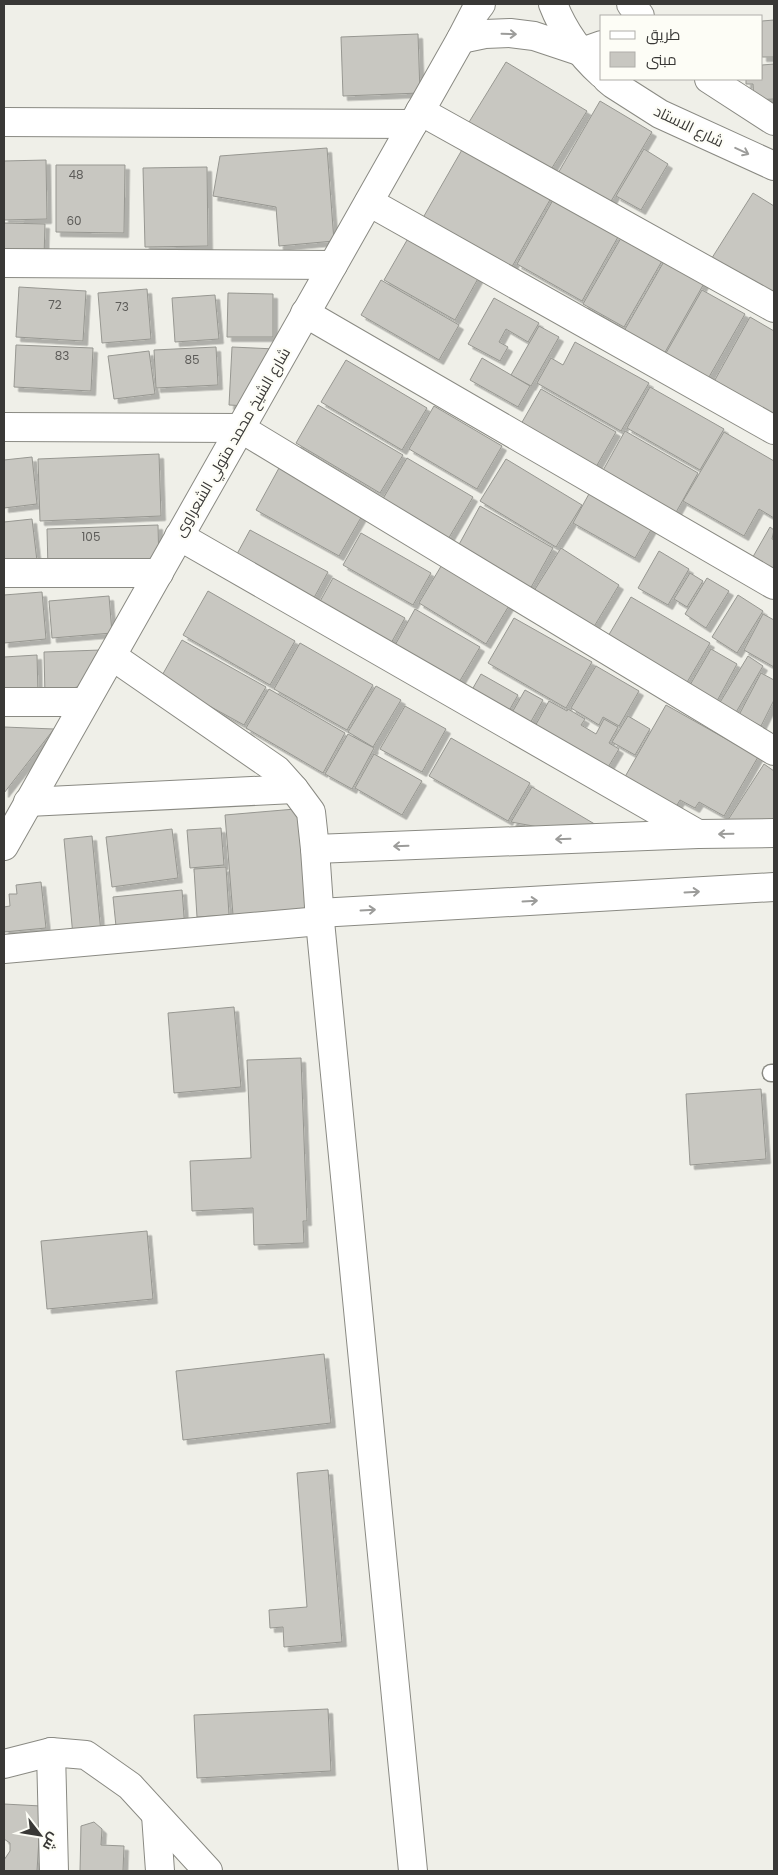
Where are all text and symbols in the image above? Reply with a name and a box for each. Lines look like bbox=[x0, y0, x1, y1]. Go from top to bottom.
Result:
legend bbox=[600, 15, 763, 80]
text: طريق bbox=[646, 24, 680, 45]
one-way arrow bbox=[500, 29, 517, 39]
text: مبنى bbox=[646, 49, 677, 70]
street label: شارع الاستاد bbox=[650, 100, 727, 153]
one-way arrow bbox=[734, 147, 749, 157]
house number: 48 bbox=[68, 166, 84, 183]
house number: 60 bbox=[66, 212, 82, 229]
house number: 72 bbox=[48, 296, 62, 313]
house number: 73 bbox=[115, 298, 129, 315]
street label: شارع الشيخ محمد متولي الشعراوى bbox=[169, 343, 297, 542]
house number: 83 bbox=[55, 347, 69, 364]
house number: 85 bbox=[184, 351, 200, 368]
house number: 105 bbox=[82, 528, 100, 545]
one-way arrow bbox=[718, 829, 734, 839]
one-way arrow bbox=[555, 835, 571, 844]
one-way arrow bbox=[393, 841, 409, 850]
one-way arrow bbox=[684, 887, 700, 896]
one-way arrow bbox=[522, 896, 538, 905]
one-way arrow bbox=[359, 905, 375, 914]
north arrow bbox=[15, 1810, 65, 1860]
text: ش bbox=[38, 1829, 64, 1855]

